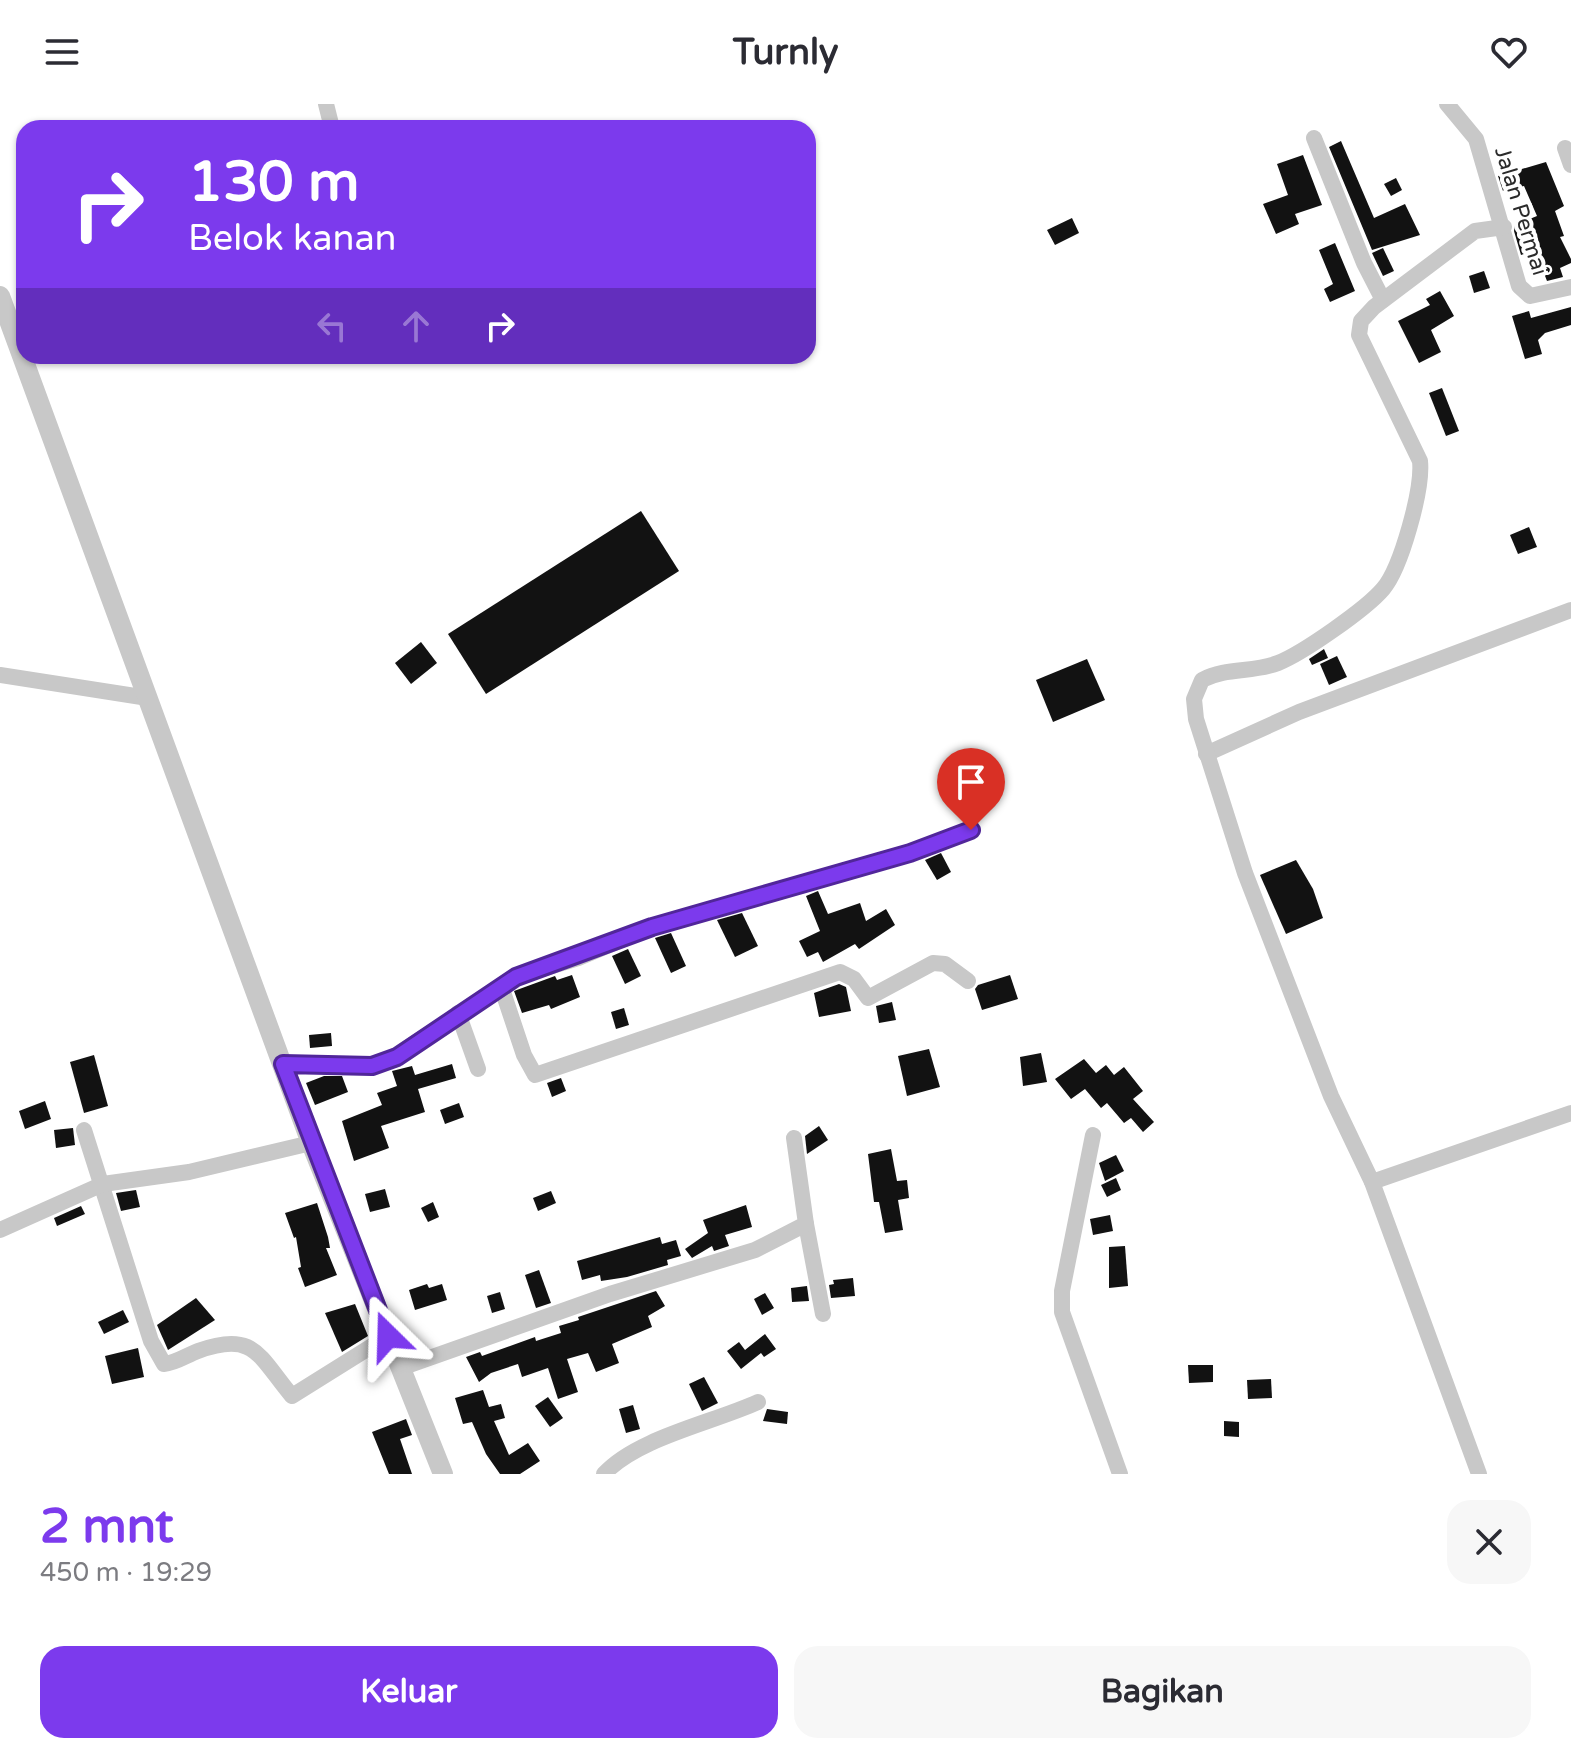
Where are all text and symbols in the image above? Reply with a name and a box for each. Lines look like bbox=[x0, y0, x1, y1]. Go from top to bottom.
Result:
icon: menu bbox=[40, 30, 84, 74]
icon: heart bbox=[1487, 30, 1531, 74]
text: Turnly bbox=[733, 31, 838, 74]
street label: Jalan Permai bbox=[1489, 144, 1553, 278]
text: 130 m bbox=[188, 149, 359, 216]
icon: right bbox=[56, 152, 160, 256]
text: Belok kanan bbox=[188, 217, 397, 260]
icon: left bbox=[310, 304, 354, 348]
icon: ahead bbox=[394, 304, 438, 348]
icon: right bbox=[478, 304, 522, 348]
pin bbox=[937, 748, 1005, 830]
icon: arrive bbox=[949, 760, 993, 804]
position arrow bbox=[346, 1294, 430, 1378]
text: 2 mnt bbox=[40, 1498, 174, 1556]
button: close bbox=[1447, 1500, 1531, 1584]
text: 450 m · 19:29 bbox=[40, 1557, 212, 1588]
button: Keluar bbox=[40, 1646, 778, 1738]
button: Bagikan bbox=[794, 1646, 1531, 1738]

